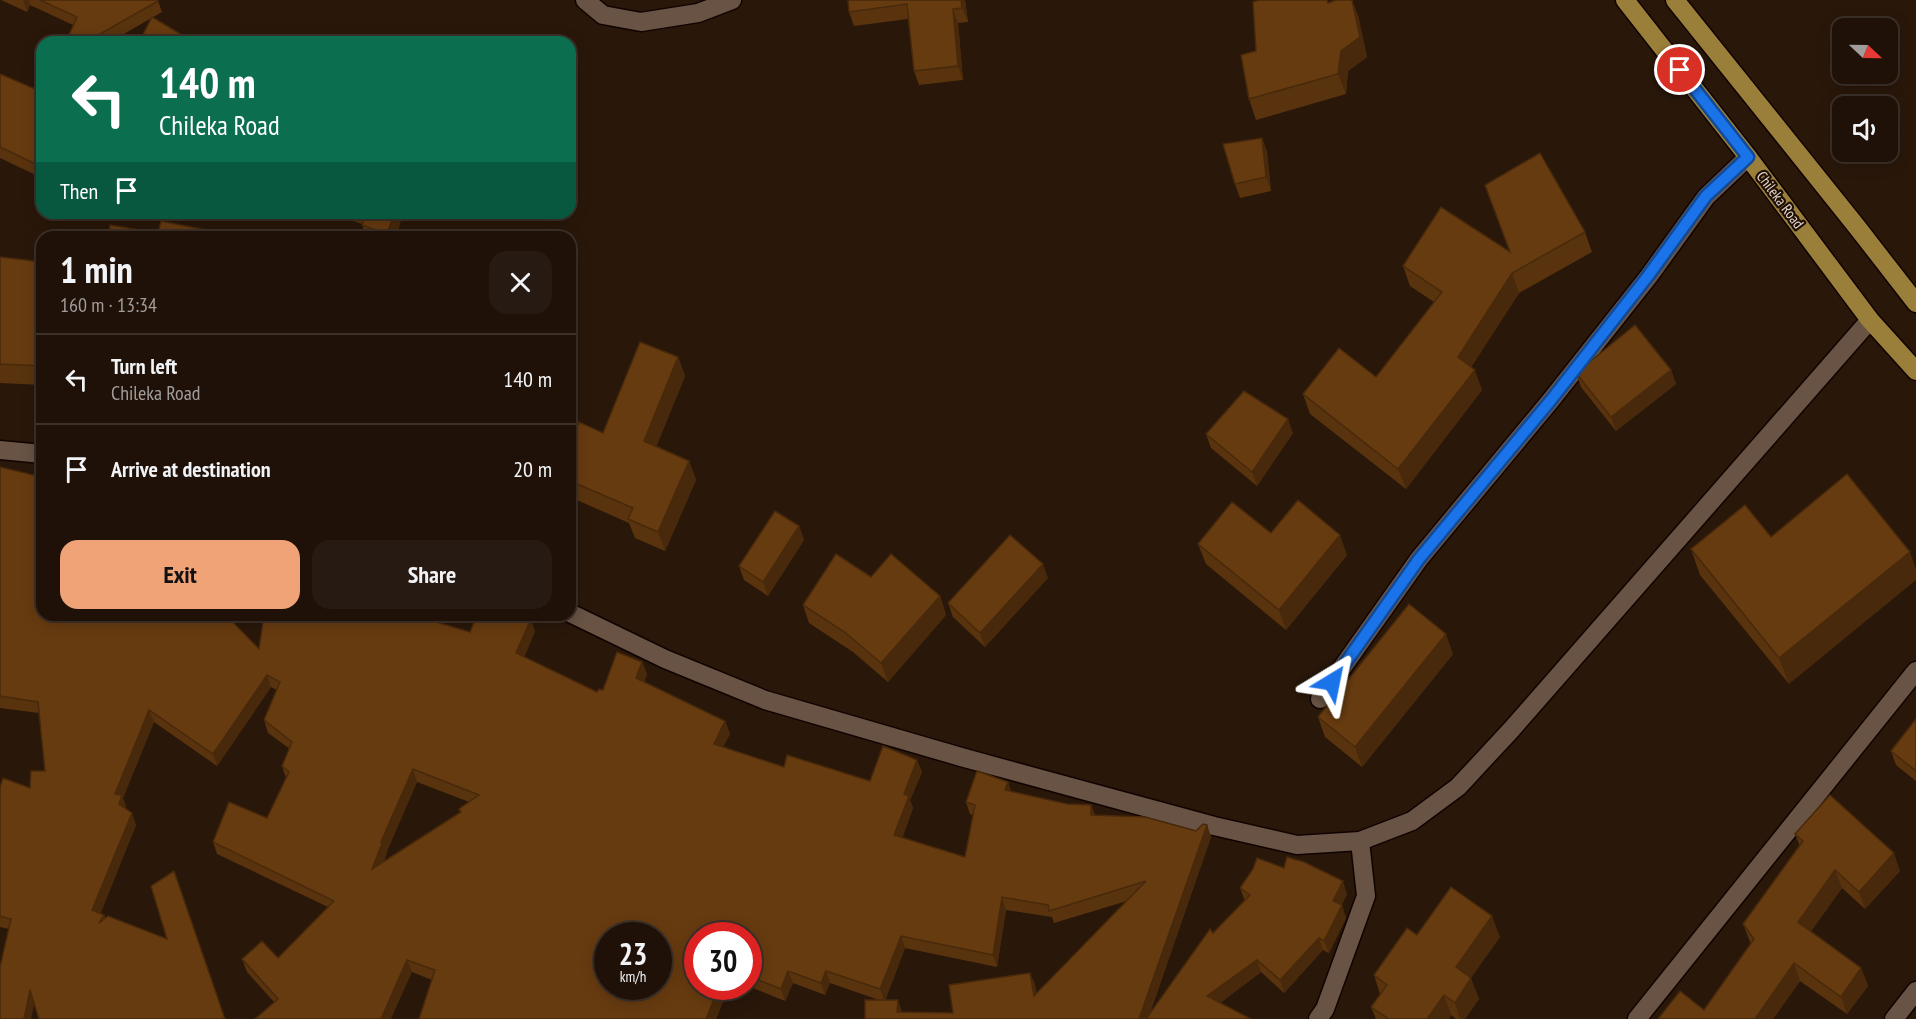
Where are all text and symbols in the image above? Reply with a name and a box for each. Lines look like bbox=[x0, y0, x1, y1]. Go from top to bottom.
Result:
north arrow bbox=[1832, 18, 1898, 84]
map controls bbox=[1832, 18, 1898, 162]
pin bbox=[1654, 44, 1705, 95]
icon: arrive bbox=[1663, 53, 1696, 86]
text: 140 m bbox=[159, 55, 256, 110]
icon: left bbox=[60, 60, 138, 138]
button: sound bbox=[1832, 96, 1898, 162]
text: Chileka Road bbox=[159, 108, 280, 142]
street label: Chileka Road bbox=[1753, 167, 1808, 232]
icon: arrive bbox=[110, 174, 143, 207]
text: Then bbox=[60, 177, 98, 205]
text: 1 min bbox=[60, 246, 133, 293]
button: close bbox=[489, 251, 552, 314]
text: 160 m · 13:34 bbox=[60, 292, 157, 318]
text: Turn left bbox=[111, 352, 177, 380]
icon: left bbox=[60, 363, 93, 396]
text: 140 m bbox=[503, 365, 552, 393]
text: Chileka Road bbox=[111, 380, 200, 406]
icon: arrive bbox=[60, 453, 93, 486]
text: Arrive at destination bbox=[111, 455, 271, 483]
text: 20 m bbox=[513, 455, 552, 483]
button: Exit bbox=[60, 540, 300, 609]
button: Share bbox=[312, 540, 552, 609]
position arrow bbox=[1300, 650, 1364, 714]
speed limit sign: 30 bbox=[684, 922, 762, 1000]
text: 23 bbox=[619, 934, 647, 973]
text: km/h bbox=[620, 967, 646, 986]

